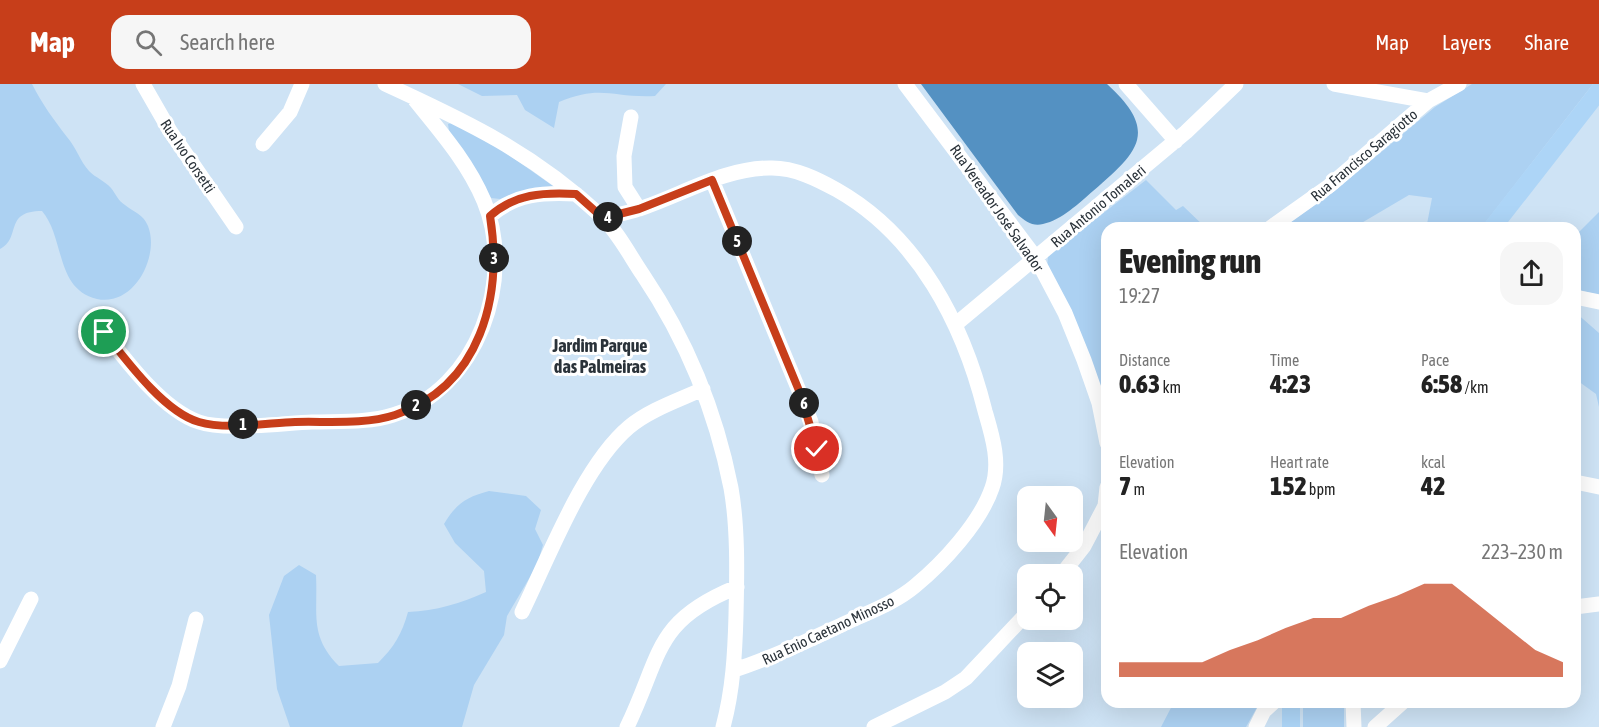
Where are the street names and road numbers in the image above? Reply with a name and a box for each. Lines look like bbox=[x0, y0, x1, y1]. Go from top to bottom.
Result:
street label: Rua Francisco Saragiotto bbox=[1307, 106, 1421, 204]
street label: Rua Ivo Corsetti bbox=[157, 116, 219, 196]
street label: Rua Vereador José Salvador bbox=[947, 141, 1048, 275]
street label: Rua Antonio Tomaleri bbox=[1047, 161, 1149, 251]
street label: Rua Enio Caetano Minosso bbox=[759, 592, 897, 668]

